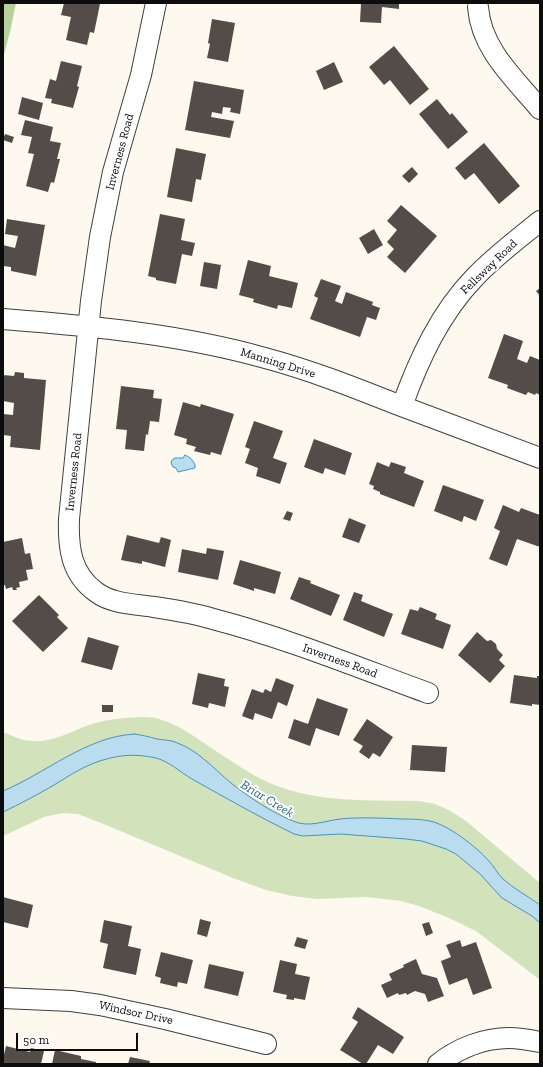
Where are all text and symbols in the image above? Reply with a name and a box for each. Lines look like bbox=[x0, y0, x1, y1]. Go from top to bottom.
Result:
street label: Inverness Road bbox=[103, 112, 137, 192]
street label: Fellsway Road bbox=[458, 236, 520, 298]
street label: Manning Drive bbox=[239, 345, 317, 381]
street label: Inverness Road bbox=[63, 432, 85, 512]
street label: Inverness Road bbox=[301, 641, 379, 681]
water label: Briar Creek bbox=[238, 777, 296, 821]
street label: Windsor Drive bbox=[98, 998, 174, 1028]
scale bar bbox=[18, 1025, 140, 1051]
text: 50 m bbox=[23, 1033, 49, 1047]

